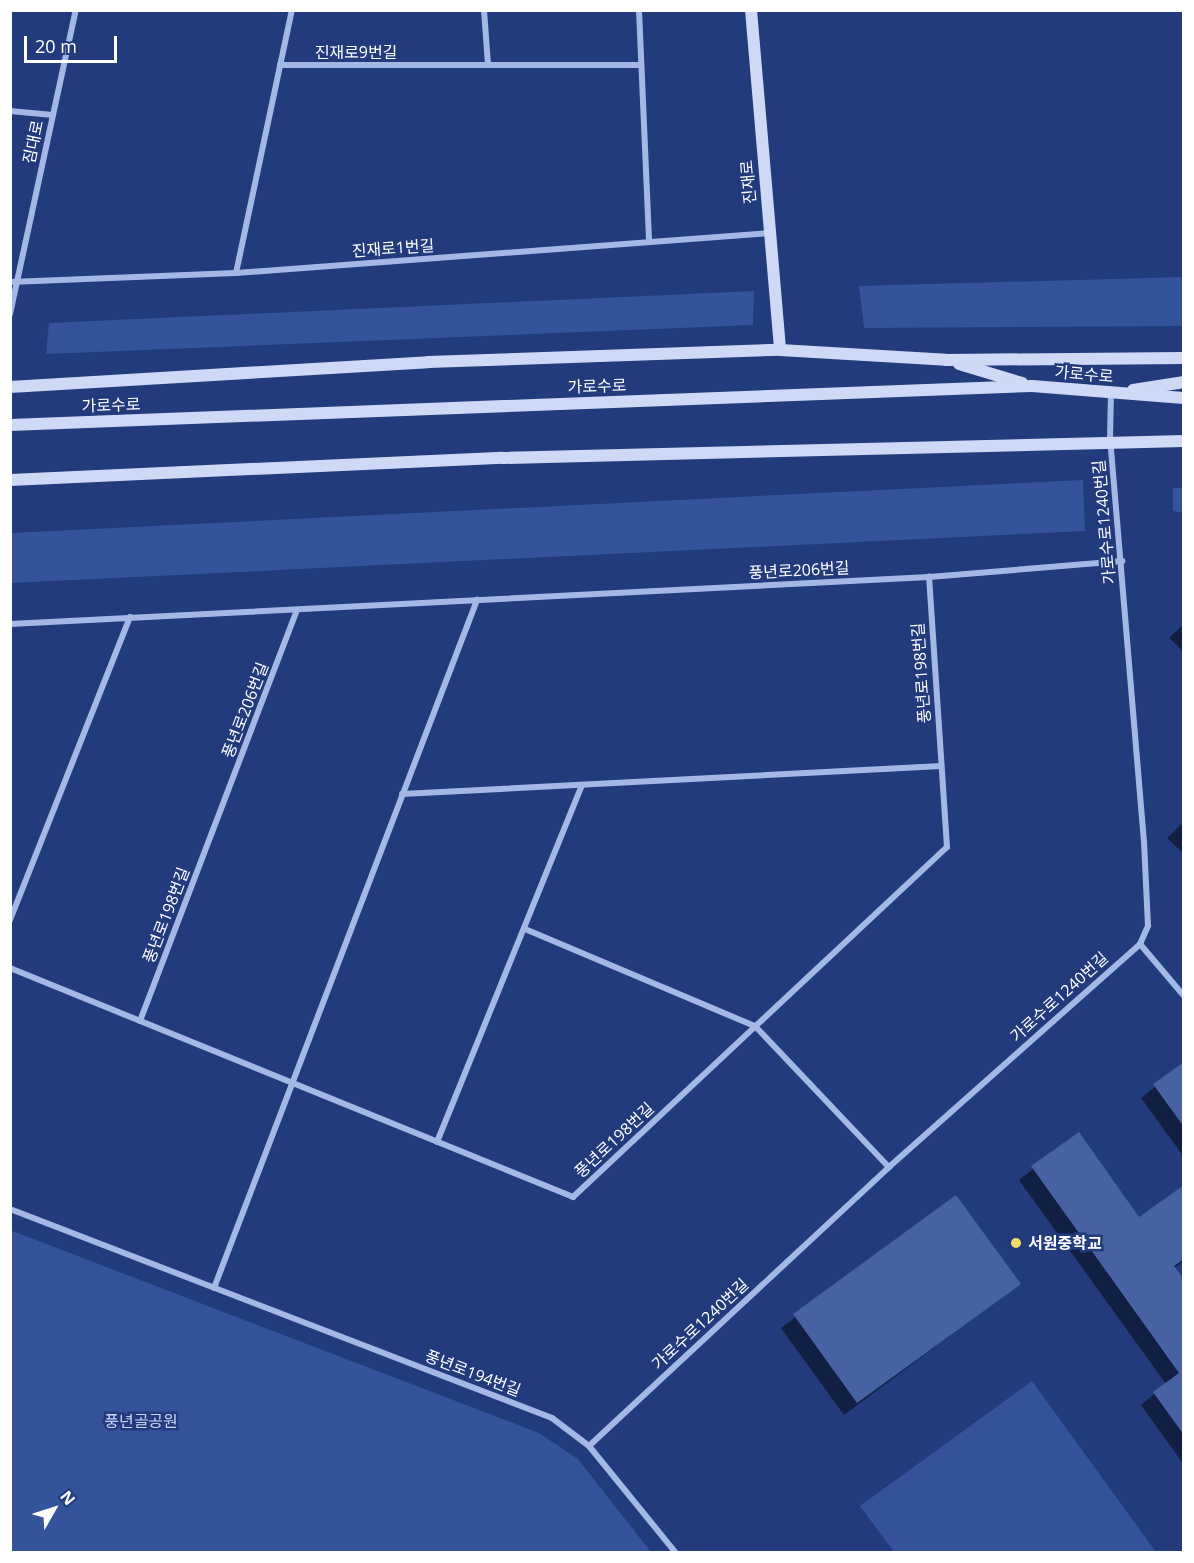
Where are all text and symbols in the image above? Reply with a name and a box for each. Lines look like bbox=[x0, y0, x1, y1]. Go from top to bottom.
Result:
scale bar bbox=[27, 24, 120, 62]
text: 20 m bbox=[35, 34, 77, 58]
street label: 진재로9번길 bbox=[315, 42, 397, 62]
street label: 짐대로 bbox=[19, 118, 47, 166]
street label: 진재로 bbox=[737, 159, 759, 205]
street label: 진재로1번길 bbox=[351, 236, 435, 260]
street label: 가로수로 bbox=[1054, 362, 1114, 386]
street label: 가로수로 bbox=[567, 375, 627, 397]
street label: 가로수로 bbox=[81, 394, 141, 416]
street label: 가로수로1240번길 bbox=[1089, 459, 1119, 585]
street label: 풍년로206번길 bbox=[748, 558, 850, 582]
street label: 풍년로198번길 bbox=[908, 622, 934, 724]
street label: 풍년로206번길 bbox=[218, 659, 272, 761]
street label: 풍년로198번길 bbox=[139, 864, 193, 966]
street label: 가로수로1240번길 bbox=[1006, 948, 1112, 1046]
street label: 풍년로198번길 bbox=[571, 1099, 657, 1181]
place label: 서원중학교 bbox=[1028, 1233, 1102, 1253]
marker: 서원중학교 bbox=[1009, 1236, 1023, 1250]
street label: 가로수로1240번길 bbox=[648, 1274, 752, 1374]
street label: 풍년로194번길 bbox=[422, 1346, 524, 1400]
park label: 풍년골공원 bbox=[104, 1411, 178, 1431]
north arrow bbox=[24, 1479, 84, 1539]
text: N bbox=[55, 1486, 81, 1510]

